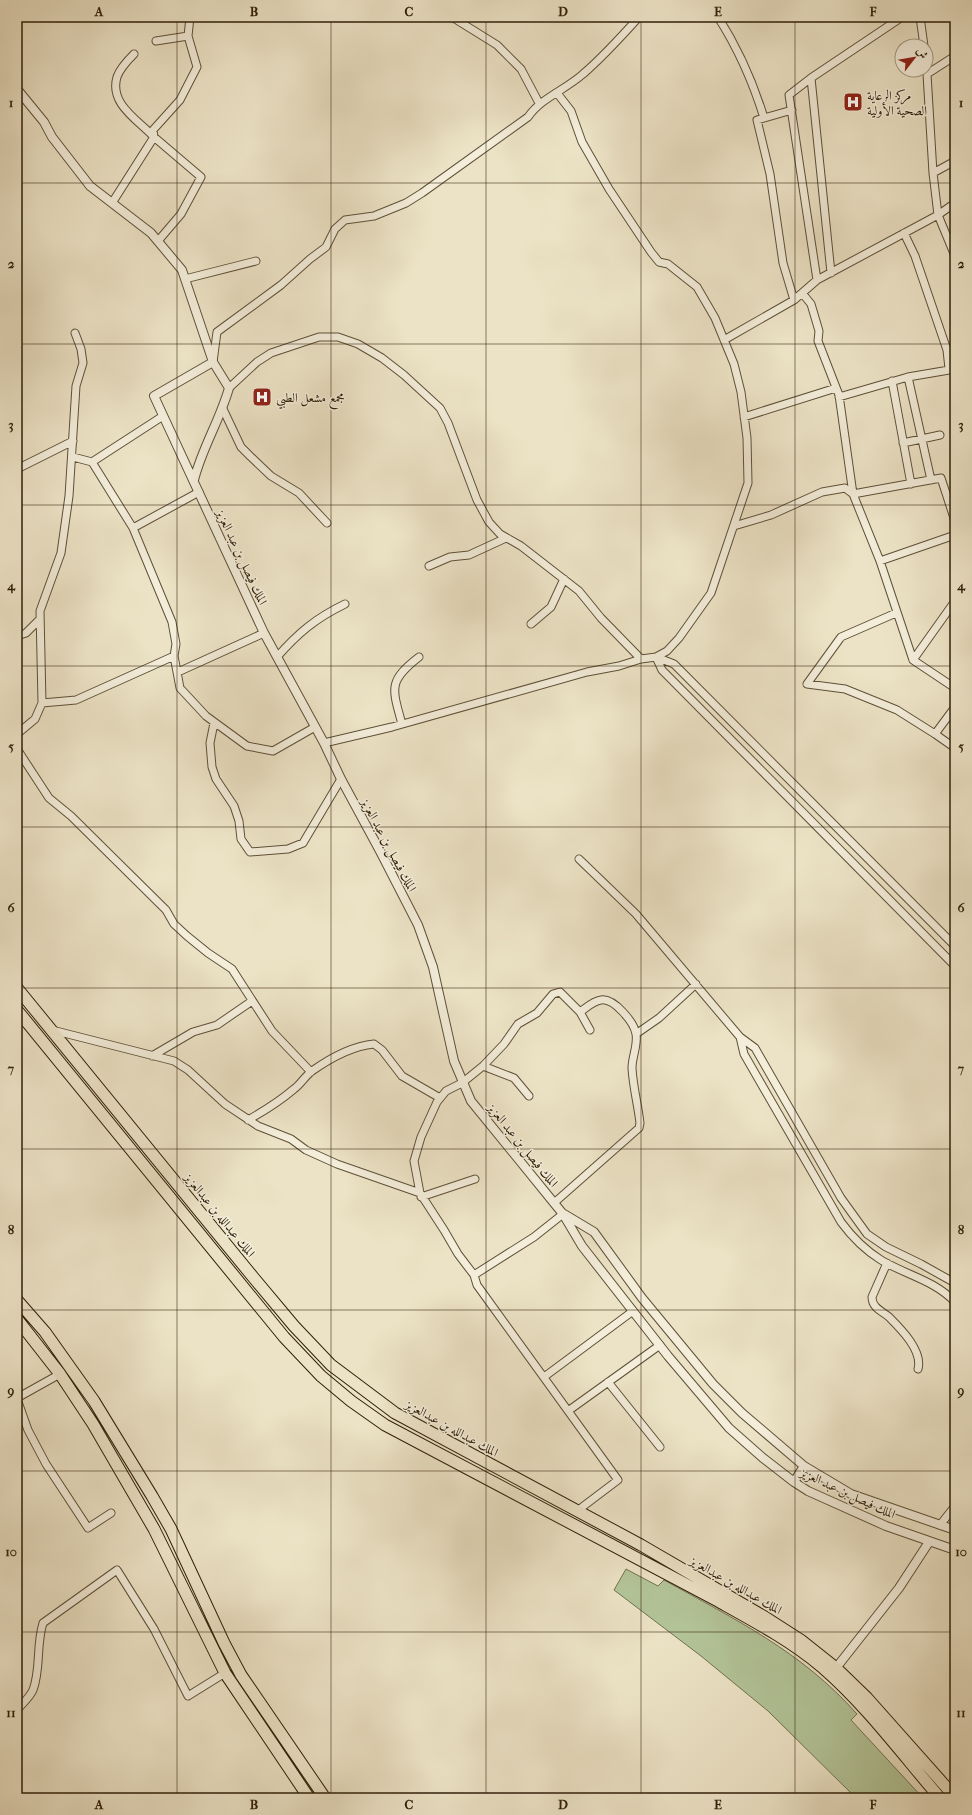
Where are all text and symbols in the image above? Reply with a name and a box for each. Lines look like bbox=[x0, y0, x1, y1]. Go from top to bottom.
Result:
text: A bbox=[94, 4, 104, 19]
text: B bbox=[250, 4, 259, 19]
text: C bbox=[405, 4, 414, 19]
text: D bbox=[558, 4, 568, 19]
text: E bbox=[714, 4, 722, 19]
text: F bbox=[869, 4, 877, 19]
north arrow bbox=[894, 38, 934, 78]
text: ش bbox=[914, 45, 931, 61]
place label: مركز الرعاية الصحية الأولية bbox=[867, 88, 927, 118]
hospital icon: مركز الرعاية الصحية الأولية bbox=[842, 91, 864, 113]
text: 1 bbox=[9, 95, 14, 110]
text: 1 bbox=[959, 95, 964, 110]
text: 2 bbox=[8, 256, 15, 271]
text: 2 bbox=[958, 256, 965, 271]
hospital icon: مجمع مشعل الطبي bbox=[251, 386, 273, 408]
place label: مجمع مشعل الطبي bbox=[276, 390, 345, 410]
text: 3 bbox=[8, 417, 14, 433]
text: 3 bbox=[958, 417, 964, 433]
street label: الملك فيصل بن عبد العزيز bbox=[211, 505, 271, 608]
text: 4 bbox=[6, 578, 16, 594]
text: 4 bbox=[956, 578, 966, 594]
text: 5 bbox=[8, 739, 14, 754]
text: 5 bbox=[958, 739, 964, 754]
street label: الملك فيصل بن عبد العزيز bbox=[355, 794, 420, 895]
text: 6 bbox=[7, 900, 15, 915]
text: 6 bbox=[957, 900, 965, 915]
text: 7 bbox=[7, 1061, 15, 1076]
text: 7 bbox=[957, 1061, 965, 1076]
street label: الملك فيصل بن عبد العزيز bbox=[482, 1099, 561, 1191]
street label: الملك عبدالله بن عبدالعزيز bbox=[180, 1168, 259, 1261]
text: 8 bbox=[8, 1222, 15, 1237]
text: 8 bbox=[958, 1222, 965, 1237]
text: 9 bbox=[7, 1383, 15, 1399]
text: 9 bbox=[957, 1383, 965, 1399]
street label: الملك عبدالله بن عبدالعزيز bbox=[401, 1395, 501, 1461]
street label: الملك فيصل بن عبد العزيز bbox=[795, 1464, 898, 1524]
text: 10 bbox=[5, 1544, 17, 1559]
text: 10 bbox=[955, 1544, 967, 1559]
street label: الملك عبدالله بن عبدالعزيز bbox=[685, 1552, 785, 1618]
text: 11 bbox=[6, 1705, 16, 1720]
text: 11 bbox=[956, 1705, 966, 1720]
text: A bbox=[94, 1797, 104, 1812]
text: B bbox=[250, 1797, 259, 1812]
text: C bbox=[405, 1797, 414, 1812]
text: D bbox=[558, 1797, 568, 1812]
text: E bbox=[714, 1797, 722, 1812]
text: F bbox=[869, 1797, 877, 1812]

